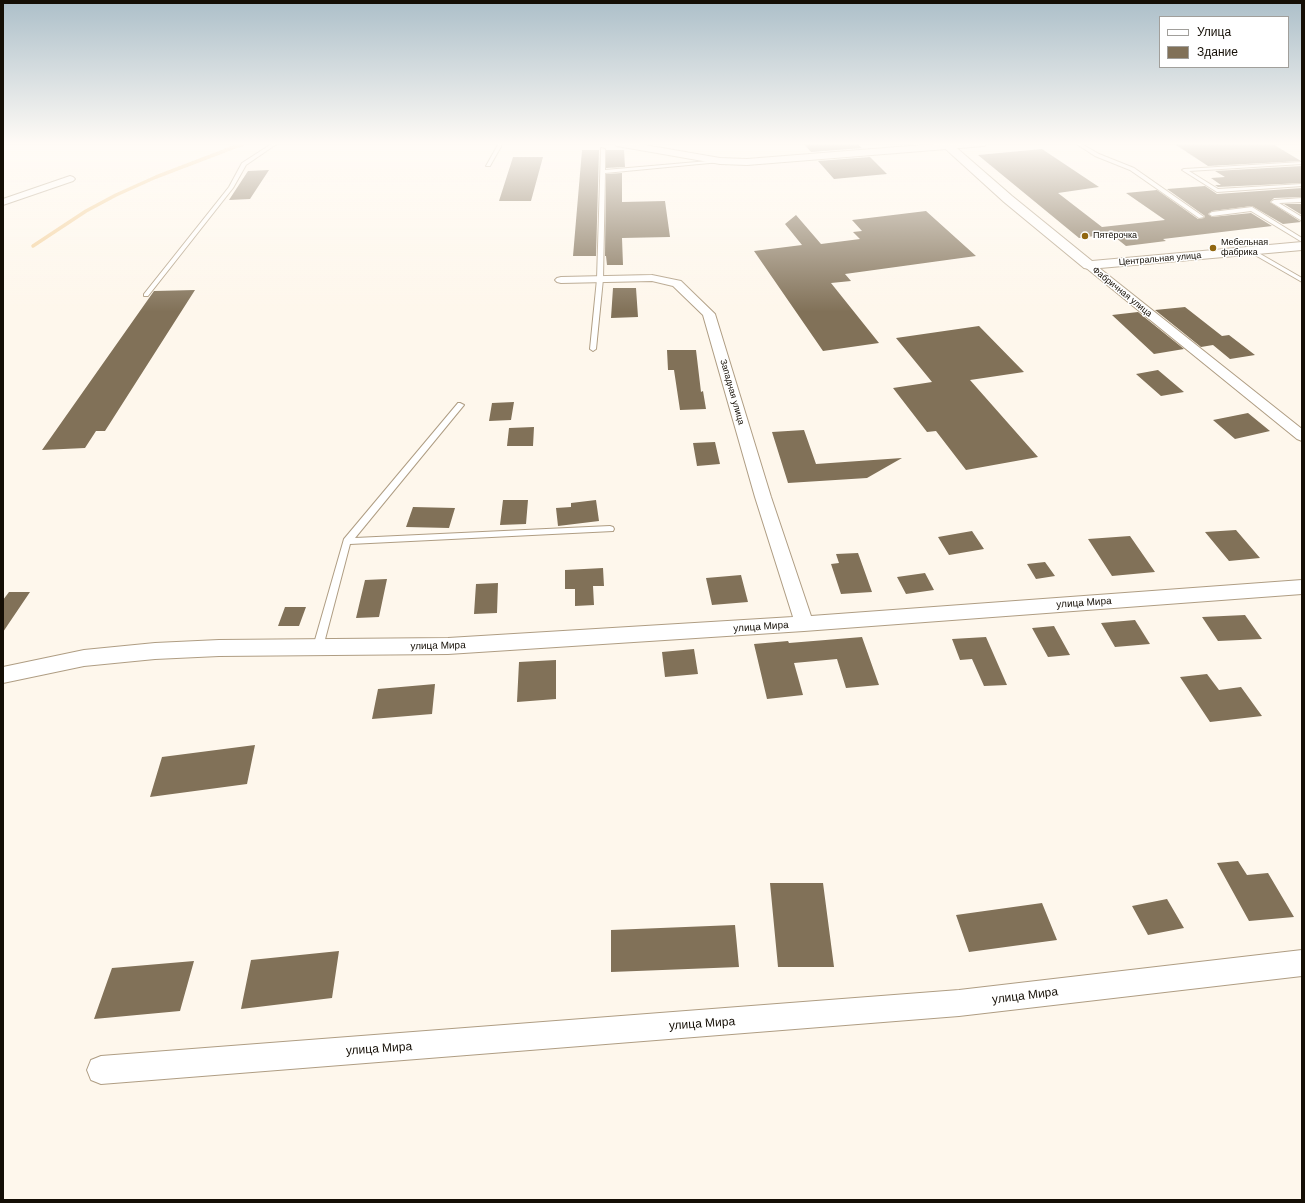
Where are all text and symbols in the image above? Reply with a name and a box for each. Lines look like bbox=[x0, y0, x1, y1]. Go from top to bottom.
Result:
legend bbox=[1159, 16, 1289, 68]
text: Улица bbox=[1197, 25, 1231, 39]
text: Здание bbox=[1197, 45, 1238, 59]
marker: Пятёрочка bbox=[1080, 231, 1090, 241]
place label: Пятёрочка bbox=[1093, 231, 1137, 241]
place label: Мебельная фабрика bbox=[1221, 238, 1268, 259]
marker: Мебельная фабрика bbox=[1208, 243, 1218, 253]
street label: Центральная улица bbox=[1118, 250, 1202, 268]
street label: Фабричная улица bbox=[1090, 265, 1154, 319]
street label: Западная улица bbox=[717, 358, 747, 426]
street label: улица Мира bbox=[1056, 595, 1112, 611]
street label: улица Мира bbox=[733, 619, 789, 635]
street label: улица Мира bbox=[410, 640, 466, 652]
street label: улица Мира bbox=[991, 985, 1059, 1007]
street label: улица Мира bbox=[668, 1015, 736, 1033]
street label: улица Мира bbox=[345, 1040, 413, 1058]

